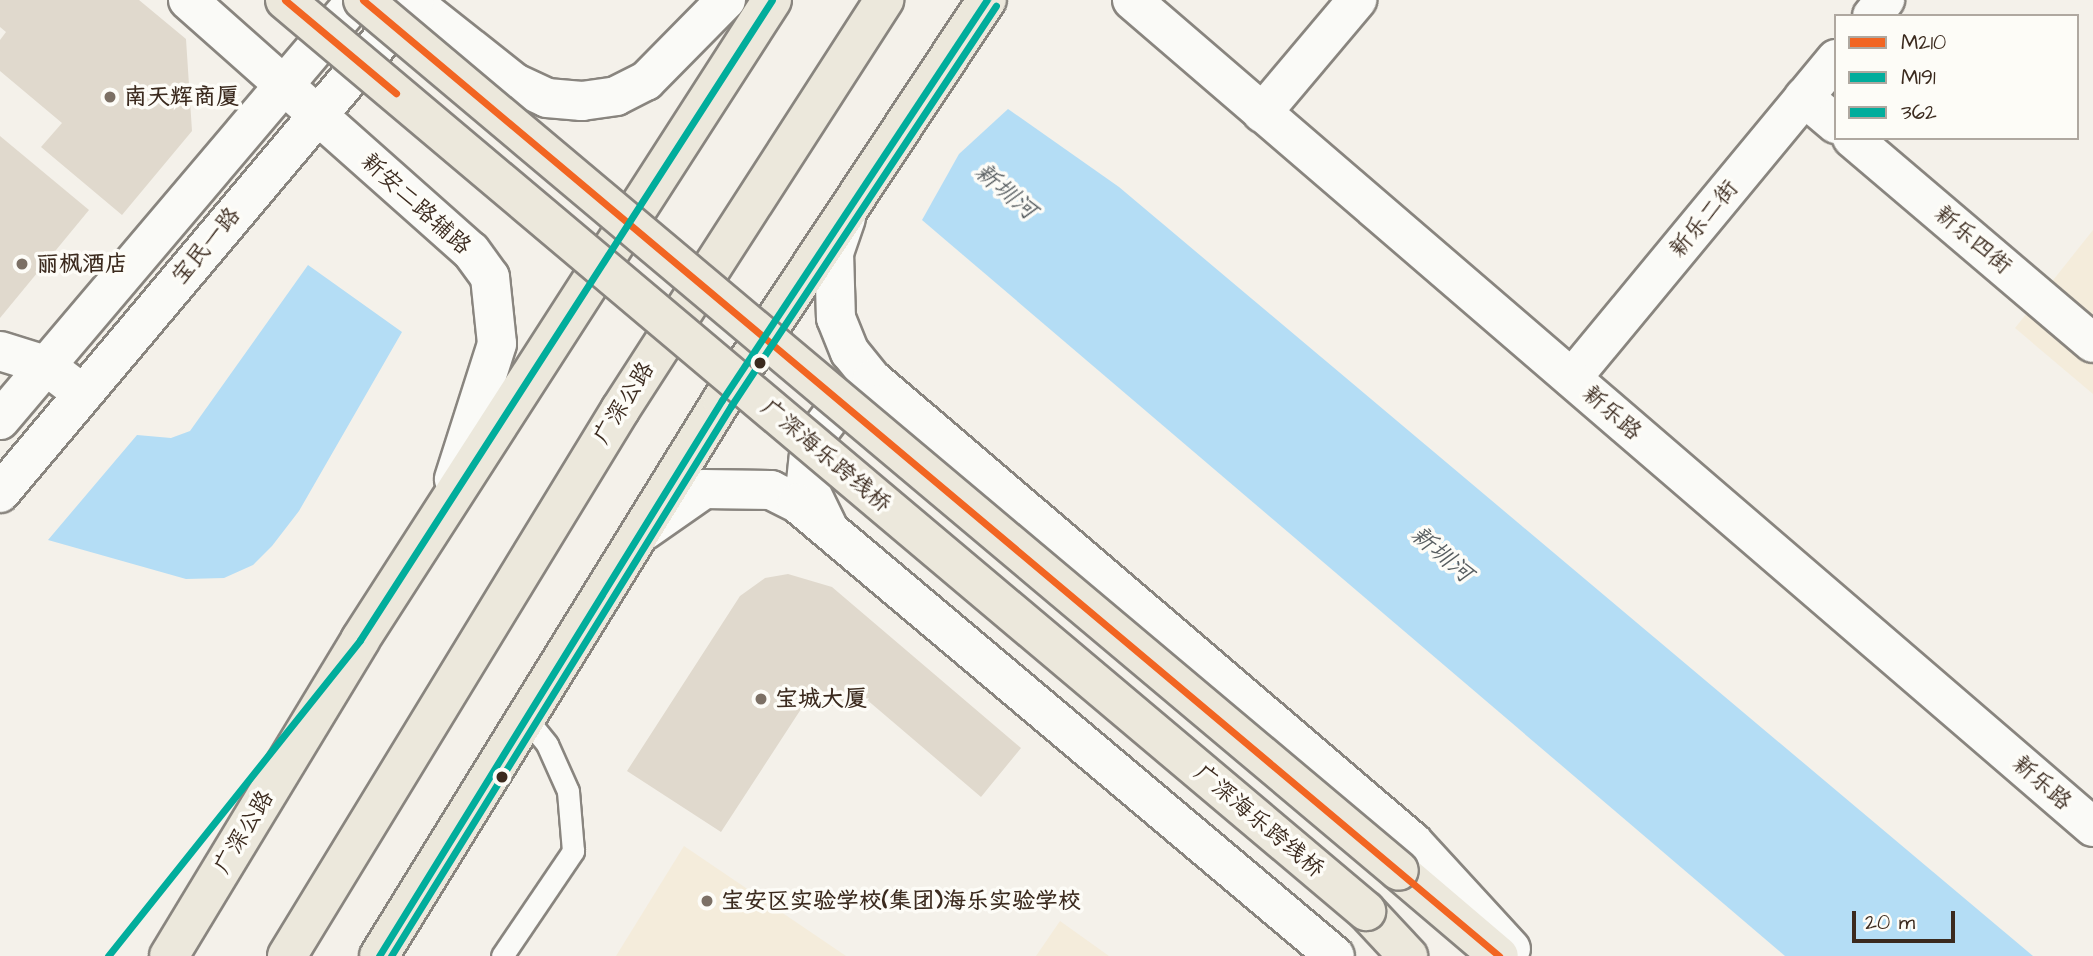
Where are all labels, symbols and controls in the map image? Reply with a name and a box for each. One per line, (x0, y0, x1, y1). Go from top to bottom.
legend (1834, 14, 2079, 140)
text: M210 (1901, 28, 1946, 57)
text: M191 (1901, 63, 1936, 92)
place label: 南天辉商厦 (124, 83, 239, 111)
marker: 南天辉商厦 (102, 89, 118, 105)
text: 362 (1901, 98, 1937, 127)
street label: 新安二路辅路 (355, 148, 477, 260)
water label: 新圳河 (968, 158, 1042, 226)
street label: 新乐二街 (1664, 175, 1744, 263)
street label: 新乐四街 (1929, 200, 2017, 280)
street label: 宝民一路 (166, 202, 246, 290)
place label: 丽枫酒店 (36, 250, 128, 278)
marker: 丽枫酒店 (14, 256, 30, 272)
unlabelled marker (753, 356, 767, 370)
street label: 广深公路 (588, 357, 660, 449)
street label: 新乐路 (1577, 380, 1647, 446)
street label: 广深海乐跨线桥 (755, 394, 897, 518)
water label: 新圳河 (1404, 521, 1478, 589)
place label: 宝城大厦 (775, 685, 867, 713)
marker: 宝城大厦 (753, 691, 769, 707)
street label: 新乐路 (2007, 750, 2077, 816)
street label: 广深海乐跨线桥 (1188, 759, 1330, 883)
unlabelled marker (495, 770, 509, 784)
street label: 广深公路 (208, 785, 280, 879)
place label: 宝安区实验学校(集团)海乐实验学校 (721, 887, 1081, 915)
marker: 宝安区实验学校(集团)海乐实验学校 (699, 893, 715, 909)
scale bar (1855, 897, 1958, 941)
text: 20 m (1865, 908, 1915, 937)

